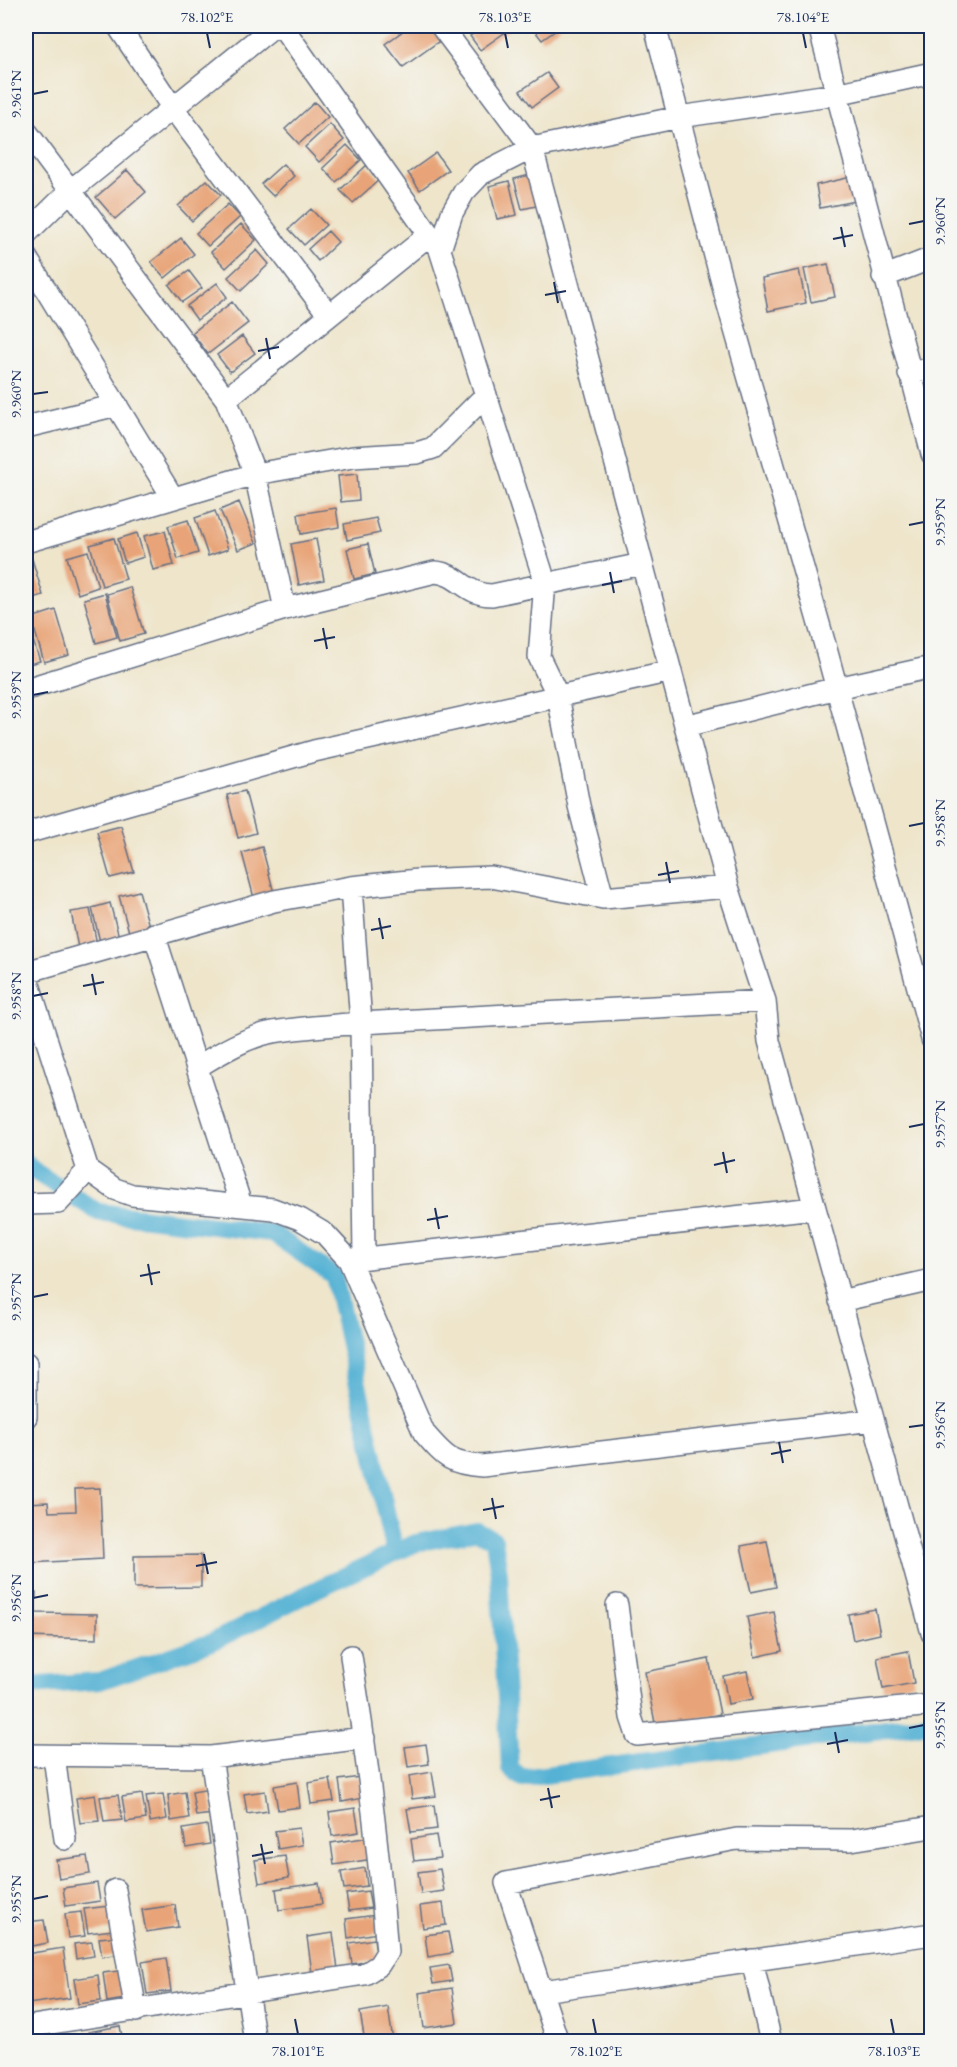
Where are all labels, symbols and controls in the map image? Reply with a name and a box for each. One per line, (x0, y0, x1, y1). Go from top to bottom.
text: 78.102°E (181, 7, 234, 26)
text: 78.103°E (479, 7, 532, 26)
text: 78.104°E (777, 7, 830, 26)
text: 9.961°N (6, 70, 25, 118)
text: 9.960°N (930, 197, 949, 245)
text: 9.960°N (6, 370, 25, 418)
text: 9.959°N (930, 498, 949, 546)
text: 9.959°N (6, 671, 25, 719)
text: 9.958°N (930, 799, 949, 847)
text: 9.958°N (6, 972, 25, 1020)
text: 9.957°N (930, 1100, 949, 1148)
text: 9.957°N (6, 1273, 25, 1321)
text: 9.956°N (930, 1401, 949, 1449)
text: 9.956°N (6, 1574, 25, 1622)
text: 9.955°N (930, 1701, 949, 1749)
text: 9.955°N (6, 1875, 25, 1923)
text: 78.101°E (272, 2041, 325, 2060)
text: 78.102°E (570, 2041, 623, 2060)
text: 78.103°E (868, 2041, 921, 2060)

